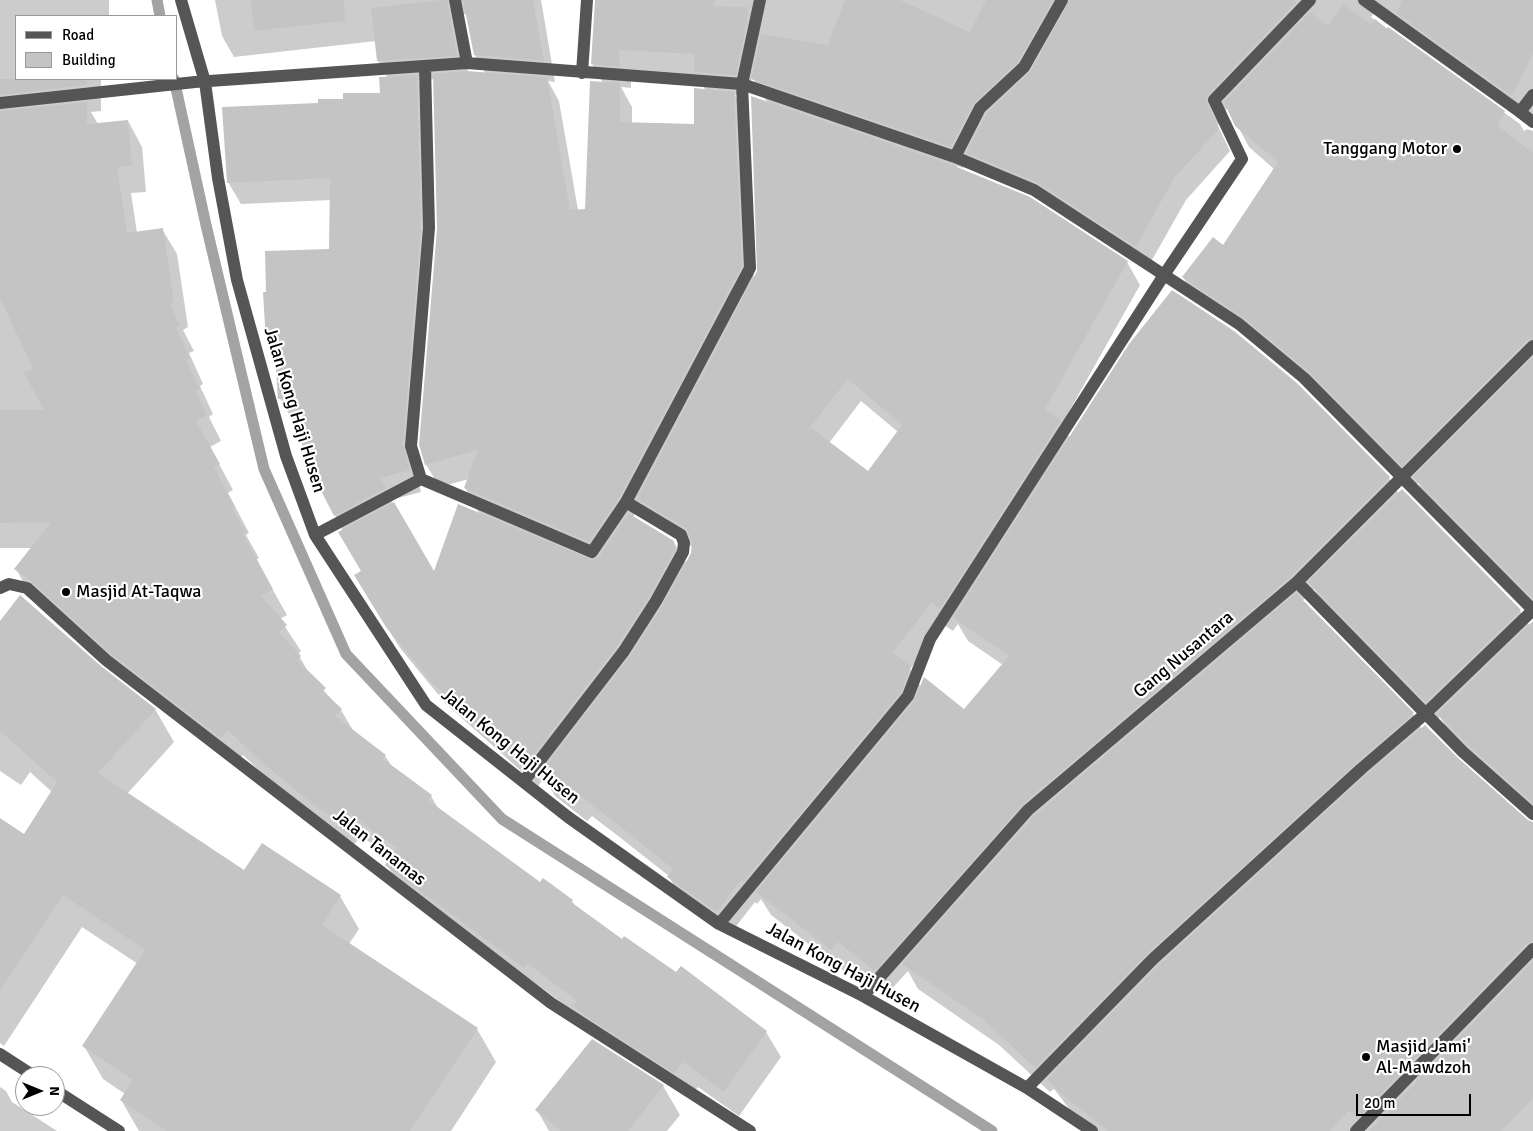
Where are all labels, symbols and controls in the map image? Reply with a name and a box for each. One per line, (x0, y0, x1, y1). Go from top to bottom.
legend (15, 15, 178, 80)
text: Road (62, 26, 94, 44)
text: Building (62, 51, 116, 69)
place label: Tanggang Motor (1323, 138, 1447, 160)
marker: Tanggang Motor (1451, 143, 1463, 155)
street label: Jalan Kong Haji Husen (259, 325, 329, 495)
place label: Masjid At-Taqwa (76, 581, 201, 603)
marker: Masjid At-Taqwa (60, 586, 72, 598)
street label: Gang Nusantara (1130, 607, 1238, 703)
street label: Jalan Kong Haji Husen (436, 685, 584, 809)
street label: Jalan Tanamas (328, 805, 430, 891)
street label: Jalan Kong Haji Husen (762, 918, 924, 1018)
place label: Masjid Jami' Al-Mawdzoh (1376, 1036, 1471, 1078)
marker: Masjid Jami' Al-Mawdzoh (1360, 1051, 1372, 1063)
north arrow (15, 1066, 65, 1116)
scale bar (1358, 1084, 1473, 1116)
text: N (46, 1086, 63, 1096)
text: 20 m (1364, 1094, 1395, 1112)

